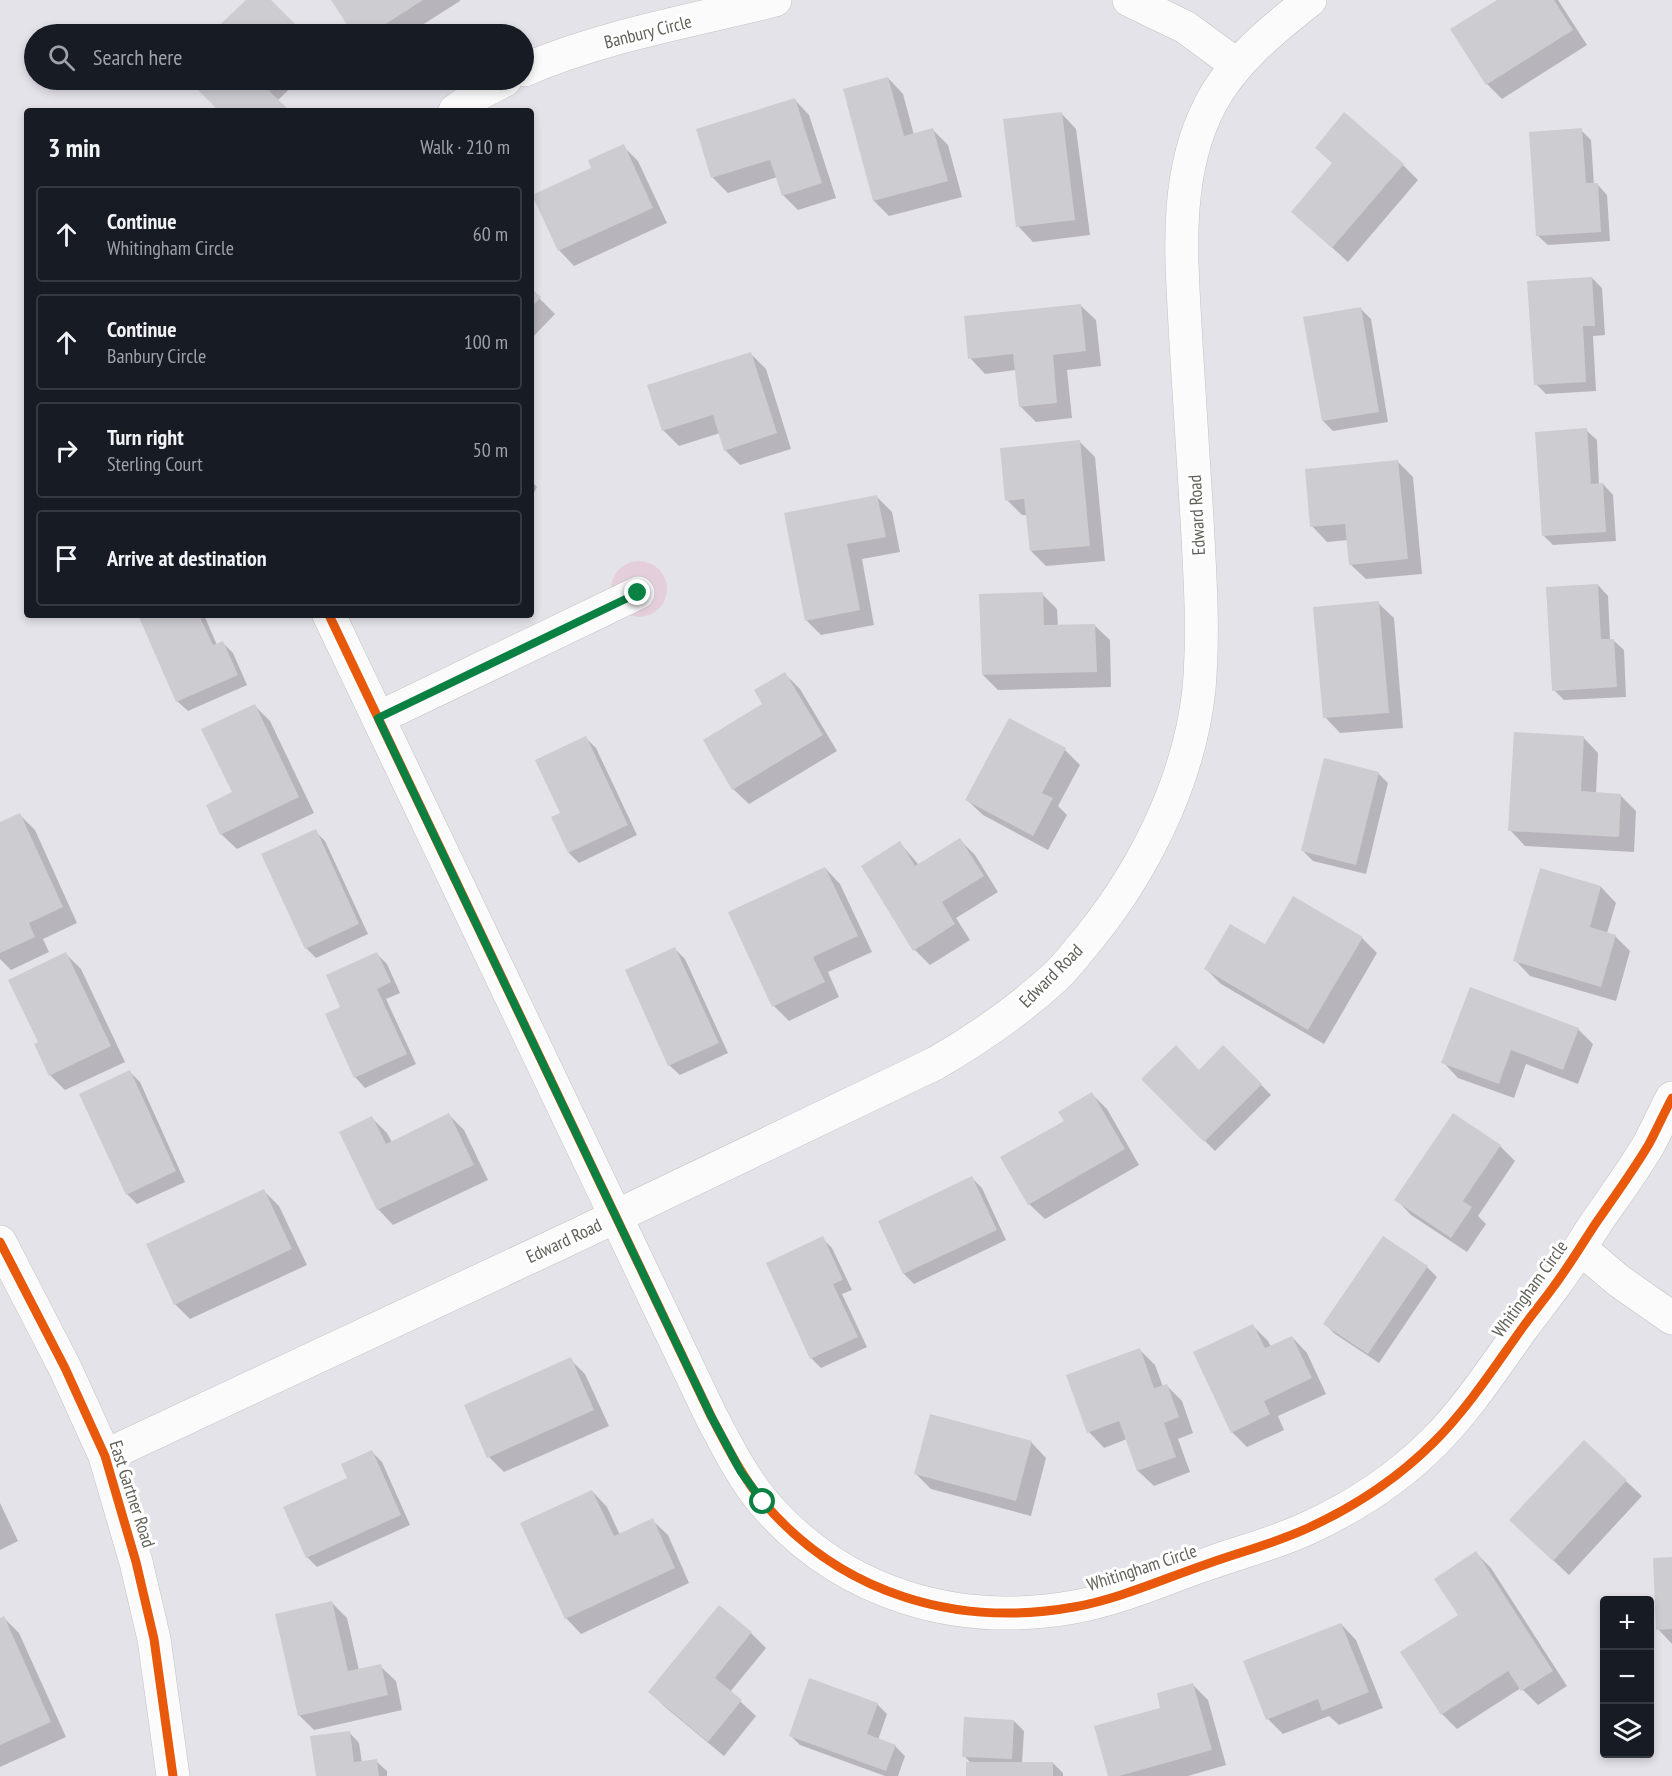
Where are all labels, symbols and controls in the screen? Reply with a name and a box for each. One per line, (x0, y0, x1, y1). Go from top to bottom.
street label: Banbury Circle (602, 10, 694, 53)
search box (24, 24, 534, 90)
icon: search (45, 41, 78, 74)
text: Search here (93, 43, 182, 71)
text: 3 min (48, 131, 101, 164)
text: Walk · 210 m (420, 134, 510, 160)
text: Continue (107, 207, 177, 235)
icon: ahead (50, 218, 83, 251)
text: 60 m (473, 221, 508, 247)
text: Whitingham Circle (107, 235, 234, 261)
text: Continue (107, 315, 177, 343)
icon: ahead (50, 326, 83, 359)
text: 100 m (464, 329, 508, 355)
text: Banbury Circle (107, 343, 206, 369)
text: Turn right (107, 423, 184, 451)
icon: right (50, 434, 83, 467)
text: 50 m (473, 437, 508, 463)
text: Sterling Court (107, 451, 203, 477)
street label: Edward Road (1183, 474, 1210, 556)
icon: arrive (50, 542, 83, 575)
text: Arrive at destination (107, 544, 267, 572)
route end (624, 579, 650, 605)
street label: Edward Road (1014, 939, 1087, 1012)
street label: Edward Road (522, 1213, 605, 1268)
street label: Whitingham Circle (1487, 1236, 1572, 1342)
street label: East Gartner Road (104, 1438, 161, 1550)
route start (749, 1488, 775, 1514)
street label: Whitingham Circle (1084, 1539, 1200, 1596)
map controls (1600, 1596, 1654, 1758)
button: + (1600, 1596, 1654, 1650)
button: − (1600, 1650, 1654, 1704)
button: layers (1600, 1704, 1654, 1758)

